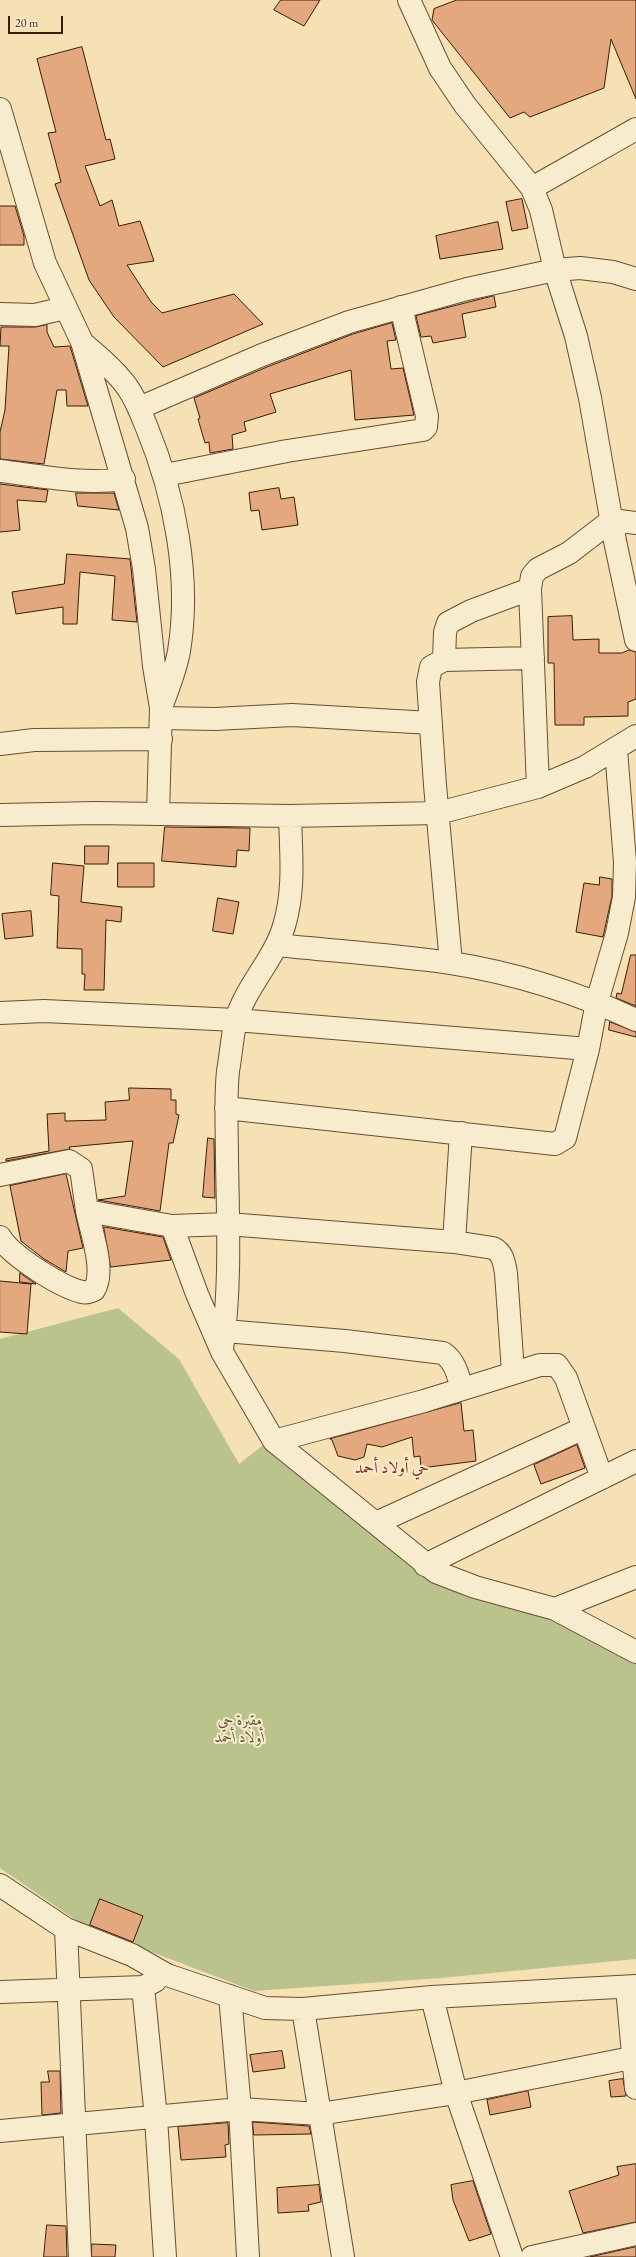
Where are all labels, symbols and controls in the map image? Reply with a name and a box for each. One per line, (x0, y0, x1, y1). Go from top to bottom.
scale bar (10, 8, 65, 34)
text: 20 m (15, 15, 38, 31)
district label: حي أولاد أحمد (355, 1459, 429, 1479)
park label: مقبرة حي أولاد أحمد (215, 1712, 265, 1747)

